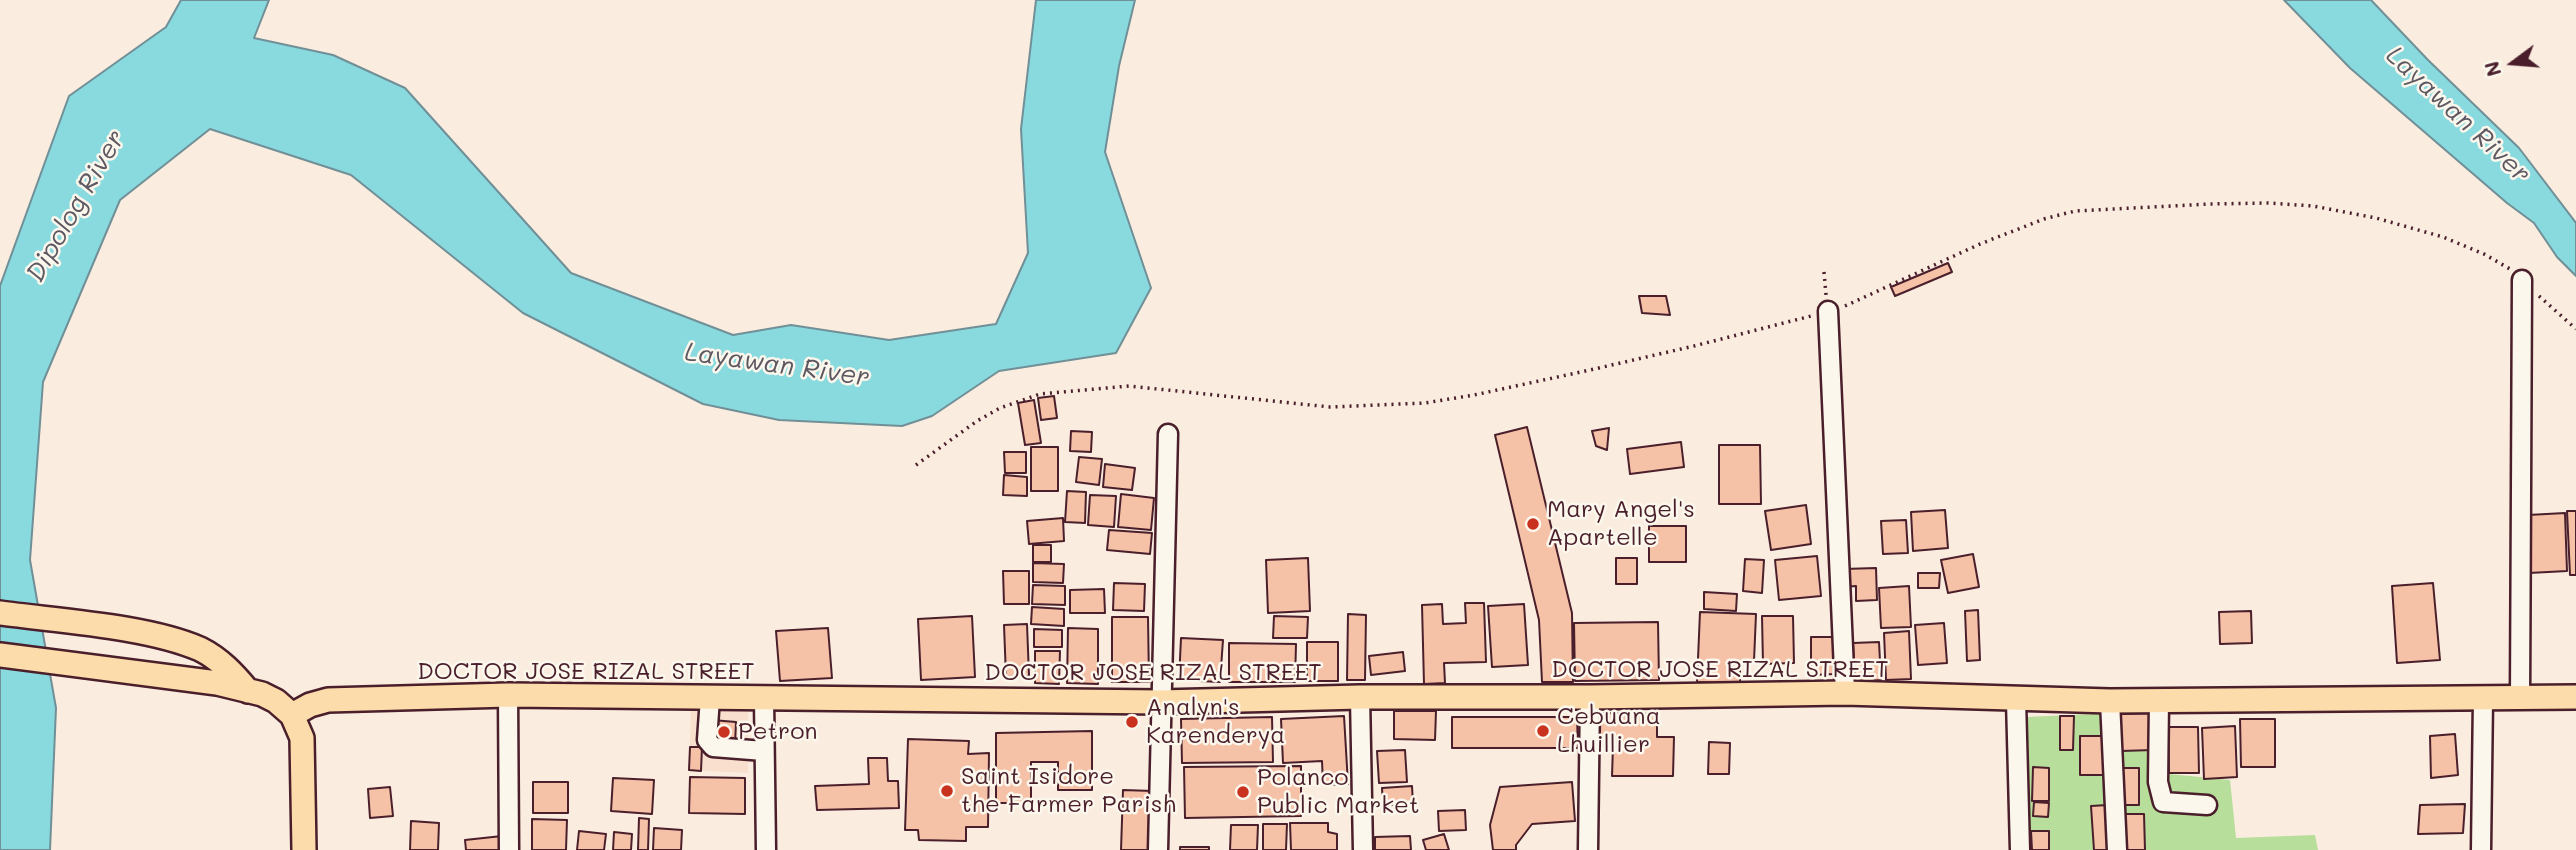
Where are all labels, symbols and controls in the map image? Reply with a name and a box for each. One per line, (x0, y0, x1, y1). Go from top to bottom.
north arrow (2478, 28, 2548, 98)
water label: Layawan River (2379, 40, 2537, 190)
text: N (2478, 59, 2506, 79)
water label: Dipolog River (20, 125, 132, 287)
water label: Layawan River (683, 337, 871, 393)
place label: Mary Angel's Apartelle (1547, 496, 1695, 552)
marker: Mary Angel's Apartelle (1525, 516, 1541, 532)
street label: DOCTOR JOSE RIZAL STREET (1551, 656, 1889, 684)
street label: DOCTOR JOSE RIZAL STREET (417, 658, 755, 686)
street label: DOCTOR JOSE RIZAL STREET (984, 659, 1322, 687)
place label: Analyn's Karenderya (1146, 694, 1285, 750)
place label: Cebuana Lhuillier (1557, 703, 1661, 759)
marker: Analyn's Karenderya (1124, 714, 1140, 730)
place label: Petron (738, 718, 818, 746)
marker: Cebuana Lhuillier (1535, 723, 1551, 739)
marker: Petron (716, 724, 732, 740)
place label: Saint Isidore the Farmer Parish (961, 763, 1176, 819)
place label: Polanco Public Market (1257, 764, 1420, 820)
marker: Saint Isidore the Farmer Parish (939, 783, 955, 799)
marker: Polanco Public Market (1235, 784, 1251, 800)

